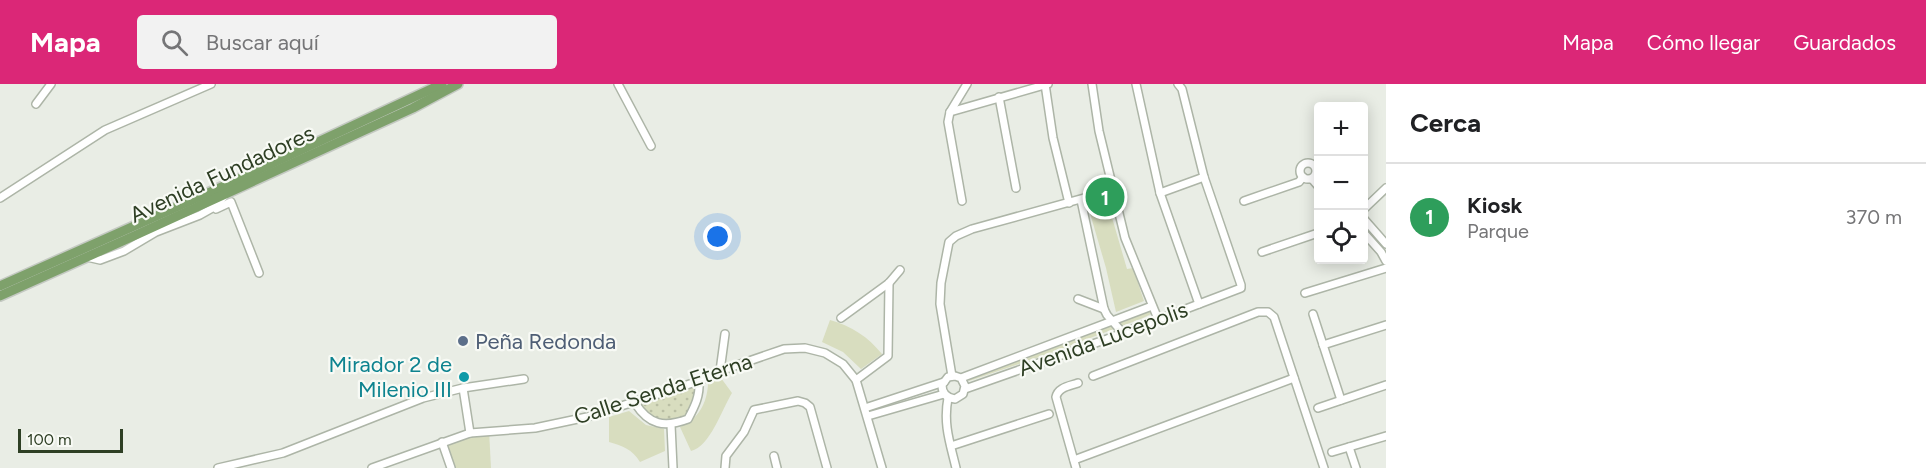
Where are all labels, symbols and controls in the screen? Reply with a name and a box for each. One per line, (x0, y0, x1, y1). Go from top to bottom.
search box (137, 15, 557, 69)
text: Mapa (30, 25, 101, 59)
icon: search (158, 26, 191, 59)
text: Buscar aquí (206, 29, 319, 56)
text: Mapa (1562, 30, 1614, 55)
text: Cómo llegar (1647, 30, 1760, 55)
text: Guardados (1793, 30, 1896, 55)
map controls (1314, 102, 1368, 264)
button: + (1314, 102, 1368, 156)
text: Cerca (1410, 107, 1481, 139)
street label: Avenida Fundadores (125, 119, 319, 229)
button: − (1314, 156, 1368, 210)
pin: 1 (1086, 174, 1124, 220)
text: Kiosk (1467, 192, 1522, 219)
text: 1 (1425, 205, 1434, 229)
text: 370 m (1846, 205, 1902, 229)
button: locate (1314, 210, 1368, 264)
text: Parque (1467, 219, 1529, 243)
your location (703, 222, 732, 251)
street label: Avenida Lucepolis (1015, 296, 1191, 382)
place label: Peña Redonda (475, 328, 616, 355)
marker: Peña Redonda (456, 334, 470, 348)
street label: Calle Senda Eterna (570, 347, 756, 431)
place label: Mirador 2 de Milenio III (328, 351, 452, 403)
marker: Mirador 2 de Milenio III (457, 370, 471, 384)
scale bar (18, 426, 123, 454)
text: 100 m (27, 430, 72, 449)

